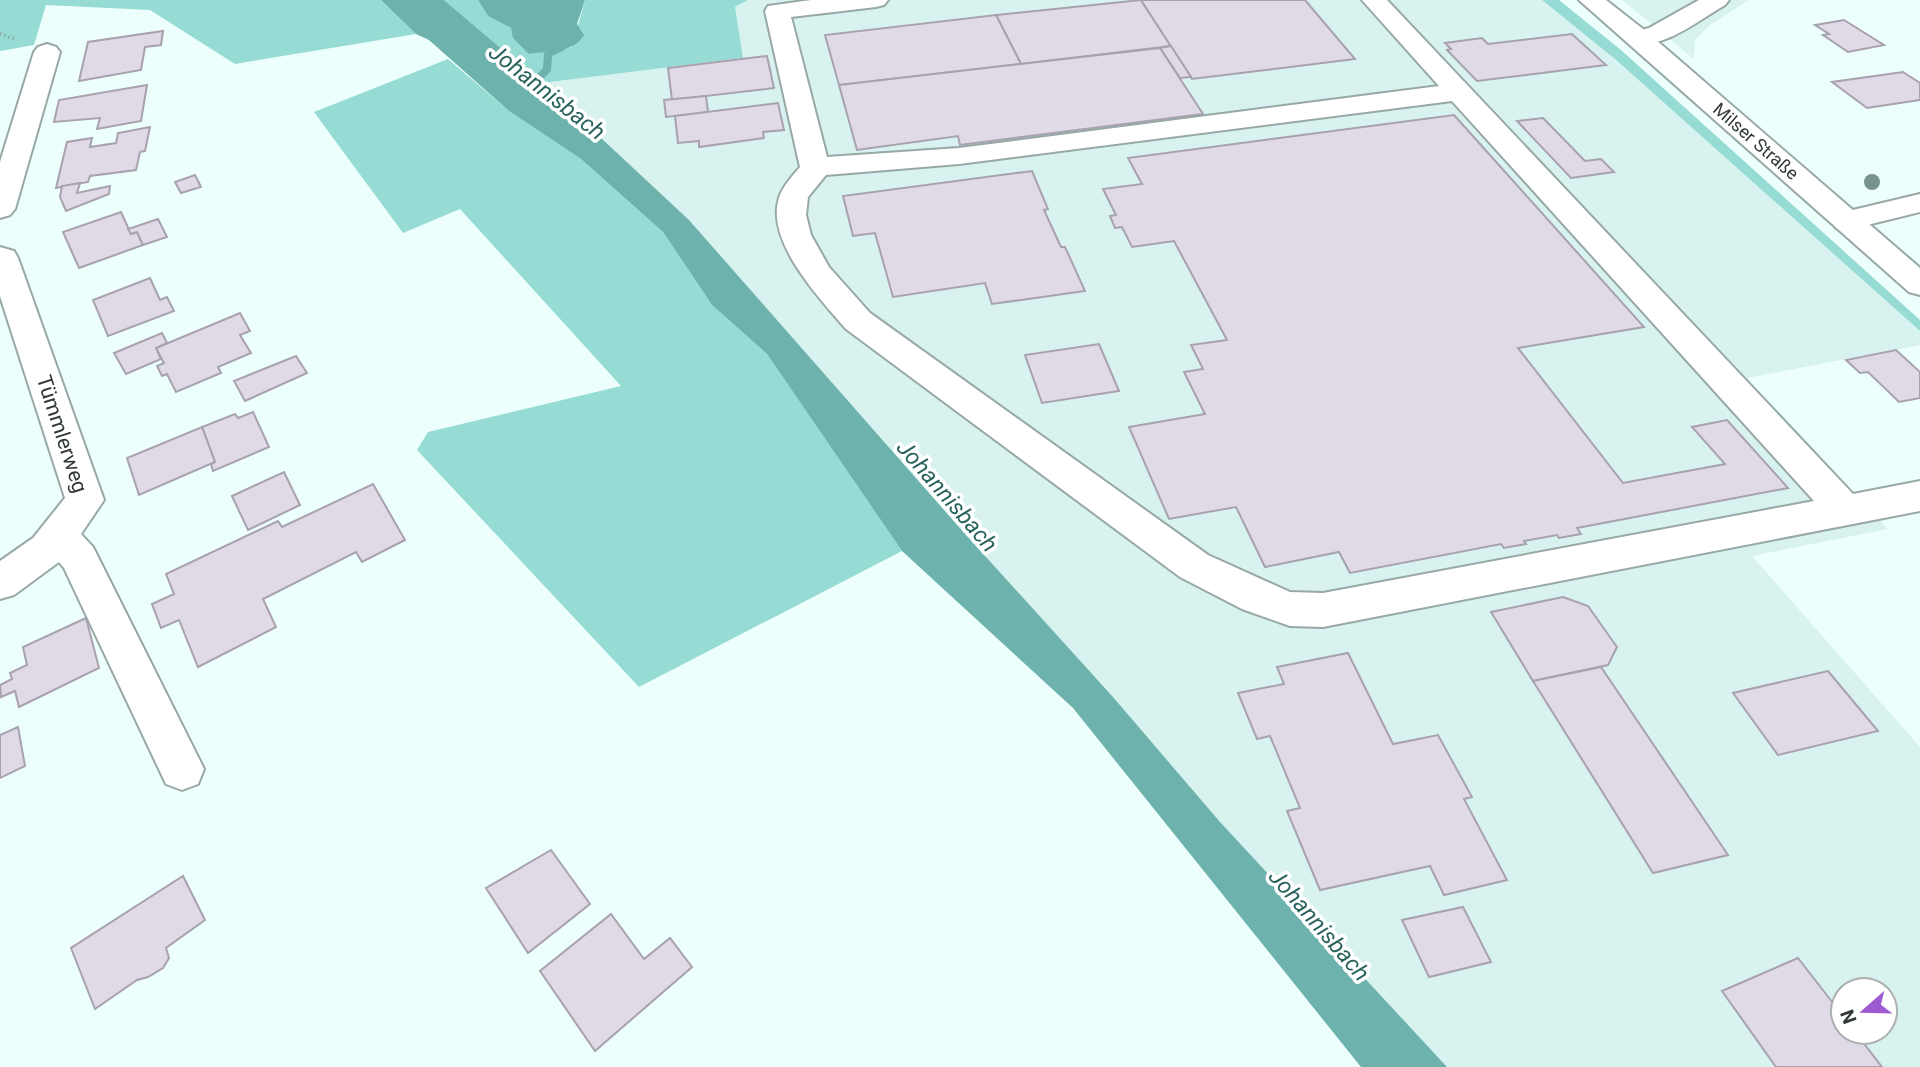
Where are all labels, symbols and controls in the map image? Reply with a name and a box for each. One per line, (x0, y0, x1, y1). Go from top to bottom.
water label: Johannisbach (484, 38, 610, 146)
street label: Milser Straße (1709, 98, 1803, 184)
street label: Tümmlerweg (32, 372, 92, 496)
water label: Johannisbach (891, 434, 1003, 558)
water label: Johannisbach (1263, 863, 1375, 987)
north arrow (1829, 976, 1899, 1046)
text: N (1835, 1006, 1862, 1027)

